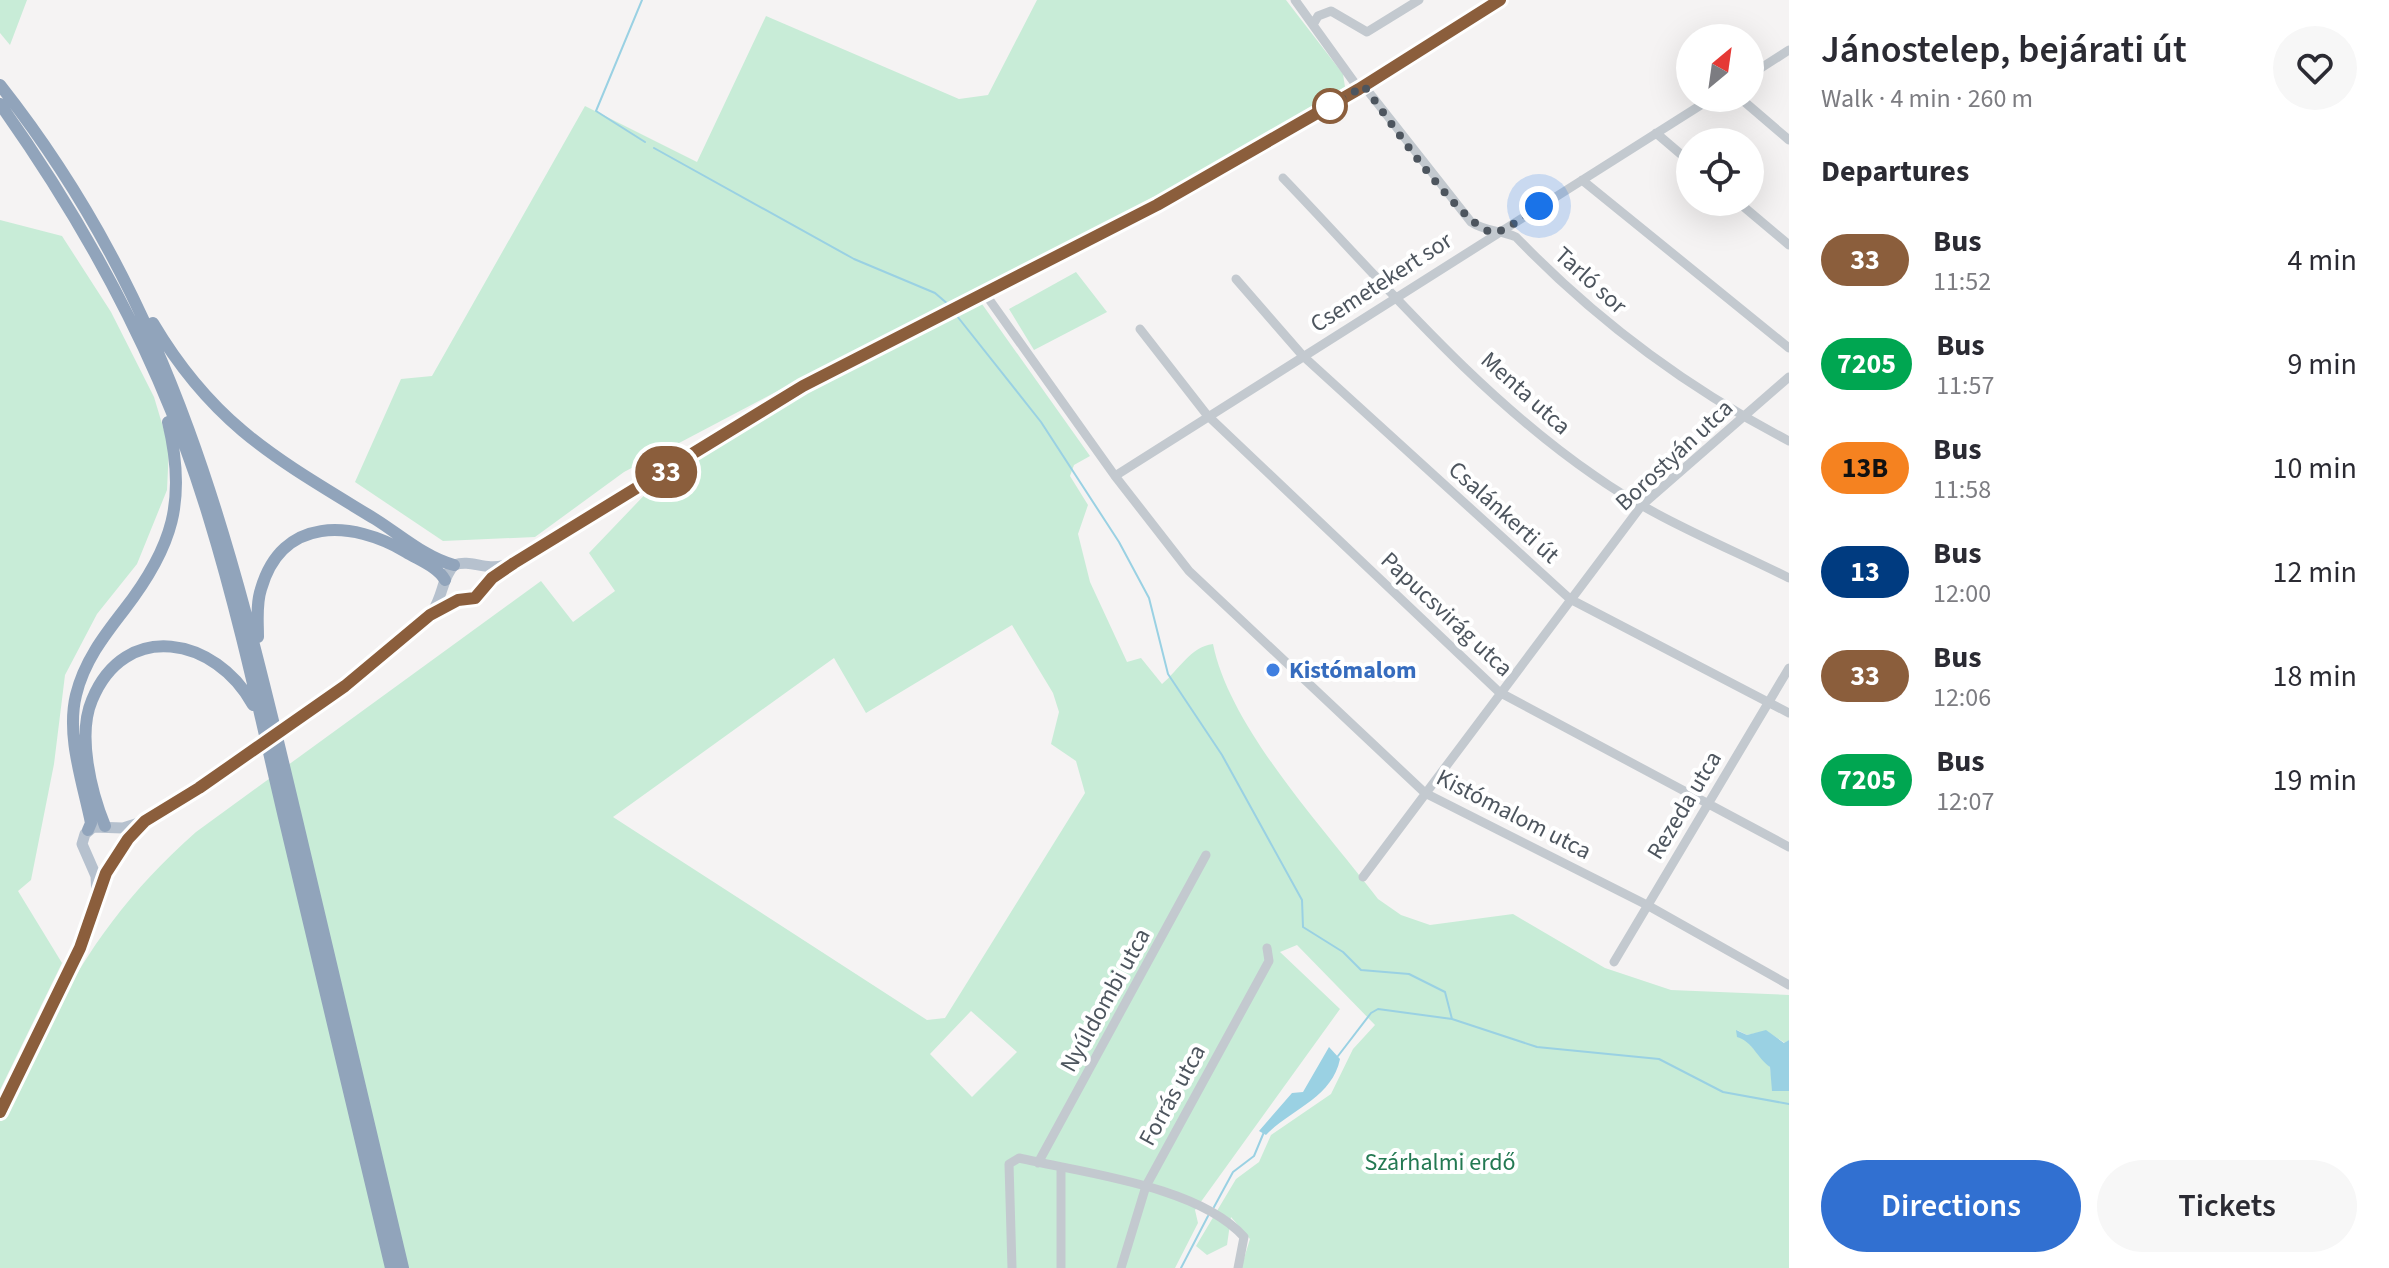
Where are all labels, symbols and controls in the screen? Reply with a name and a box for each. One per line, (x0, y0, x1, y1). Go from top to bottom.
text: Jánostelep, bejárati út (1821, 23, 2187, 77)
north arrow (1676, 24, 1764, 112)
map controls (1676, 24, 1764, 216)
button: heart (2273, 26, 2357, 110)
text: Walk · 4 min · 260 m (1821, 80, 2033, 117)
unlabelled marker (1313, 89, 1347, 123)
button: locate (1676, 128, 1764, 216)
text: Departures (1821, 150, 1969, 193)
your location (1519, 186, 1559, 226)
text: Bus (1933, 220, 1981, 263)
street label: Csemetekert sor (1303, 223, 1460, 341)
street label: Tarló sor (1547, 238, 1635, 323)
text: 4 min (2287, 239, 2357, 282)
text: 33 (1850, 240, 1880, 280)
text: 11:52 (1933, 263, 1991, 300)
text: Bus (1936, 324, 1985, 367)
street label: Menta utca (1473, 343, 1578, 443)
text: 9 min (2287, 343, 2357, 386)
text: 7205 (1837, 344, 1896, 384)
text: 11:57 (1936, 367, 1994, 404)
street label: Borostyán utca (1607, 391, 1741, 519)
text: Bus (1933, 428, 1981, 471)
line badge: 33 (630, 446, 702, 498)
text: 10 min (2273, 447, 2357, 490)
text: 13B (1842, 448, 1888, 488)
text: 33 (651, 452, 681, 492)
street label: Csalánkerti út (1440, 453, 1567, 572)
text: 11:58 (1933, 471, 1991, 508)
text: Bus (1933, 532, 1981, 575)
street label: Papucsvirág utca (1373, 544, 1521, 685)
text: 12 min (2273, 551, 2357, 594)
text: 13 (1850, 552, 1880, 592)
text: 12:00 (1933, 575, 1991, 612)
text: Bus (1933, 636, 1981, 679)
place label: Kistómalom (1289, 653, 1417, 688)
text: 18 min (2273, 655, 2357, 698)
text: 33 (1850, 656, 1880, 696)
marker: Kistómalom (1264, 661, 1282, 679)
text: 12:06 (1933, 679, 1991, 716)
text: Bus (1936, 740, 1985, 783)
street label: Rezeda utca (1638, 744, 1731, 866)
text: 19 min (2273, 759, 2357, 802)
street label: Kistómalom utca (1430, 760, 1597, 869)
text: 7205 (1837, 760, 1896, 800)
text: 12:07 (1936, 783, 1994, 820)
street label: Nyúldombi utca (1051, 922, 1159, 1079)
street label: Forrás utca (1130, 1038, 1215, 1152)
park label: Szárhalmi erdő (1364, 1145, 1516, 1180)
button: Directions (1821, 1160, 2081, 1252)
button: Tickets (2097, 1160, 2357, 1252)

